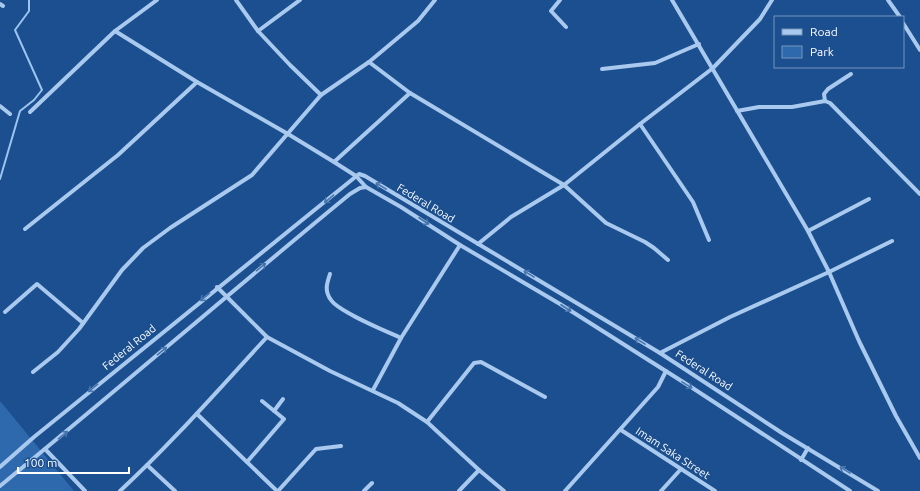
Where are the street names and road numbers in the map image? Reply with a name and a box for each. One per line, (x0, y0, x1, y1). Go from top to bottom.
street label: Federal Road (395, 181, 457, 225)
street label: Federal Road (100, 322, 158, 372)
street label: Federal Road (674, 347, 734, 393)
street label: Imam Saka Street (634, 425, 713, 482)

